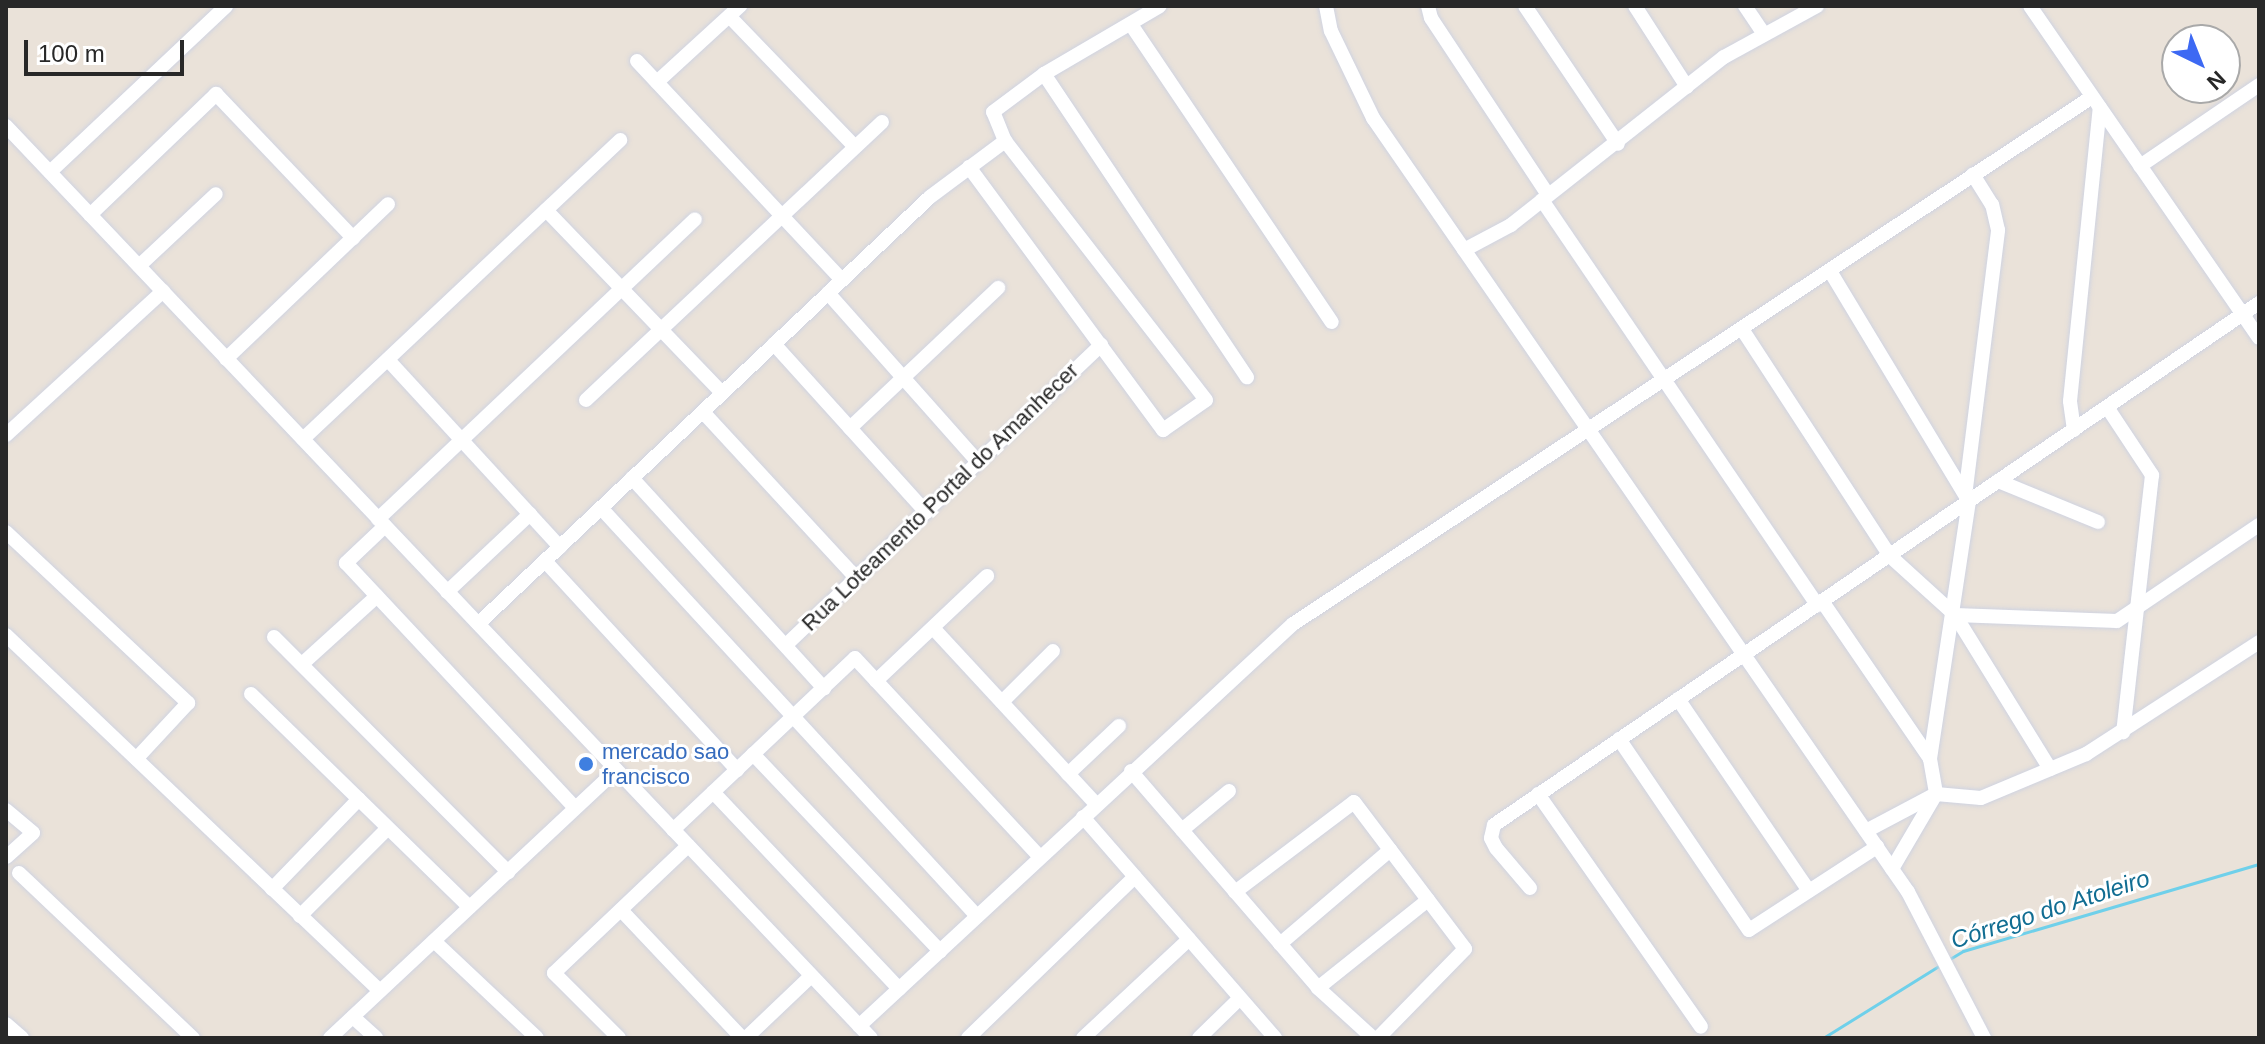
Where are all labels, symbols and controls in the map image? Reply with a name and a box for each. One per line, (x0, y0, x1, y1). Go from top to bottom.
scale bar (28, 24, 188, 74)
north arrow (2161, 24, 2241, 104)
text: 100 m (38, 40, 105, 67)
text: N (2202, 66, 2231, 95)
street label: Rua Loteamento Portal do Amanhecer (796, 357, 1084, 637)
place label: mercado sao francisco (602, 738, 729, 790)
marker: mercado sao francisco (577, 755, 595, 773)
water label: Córrego do Atoleiro (1947, 863, 2153, 955)

